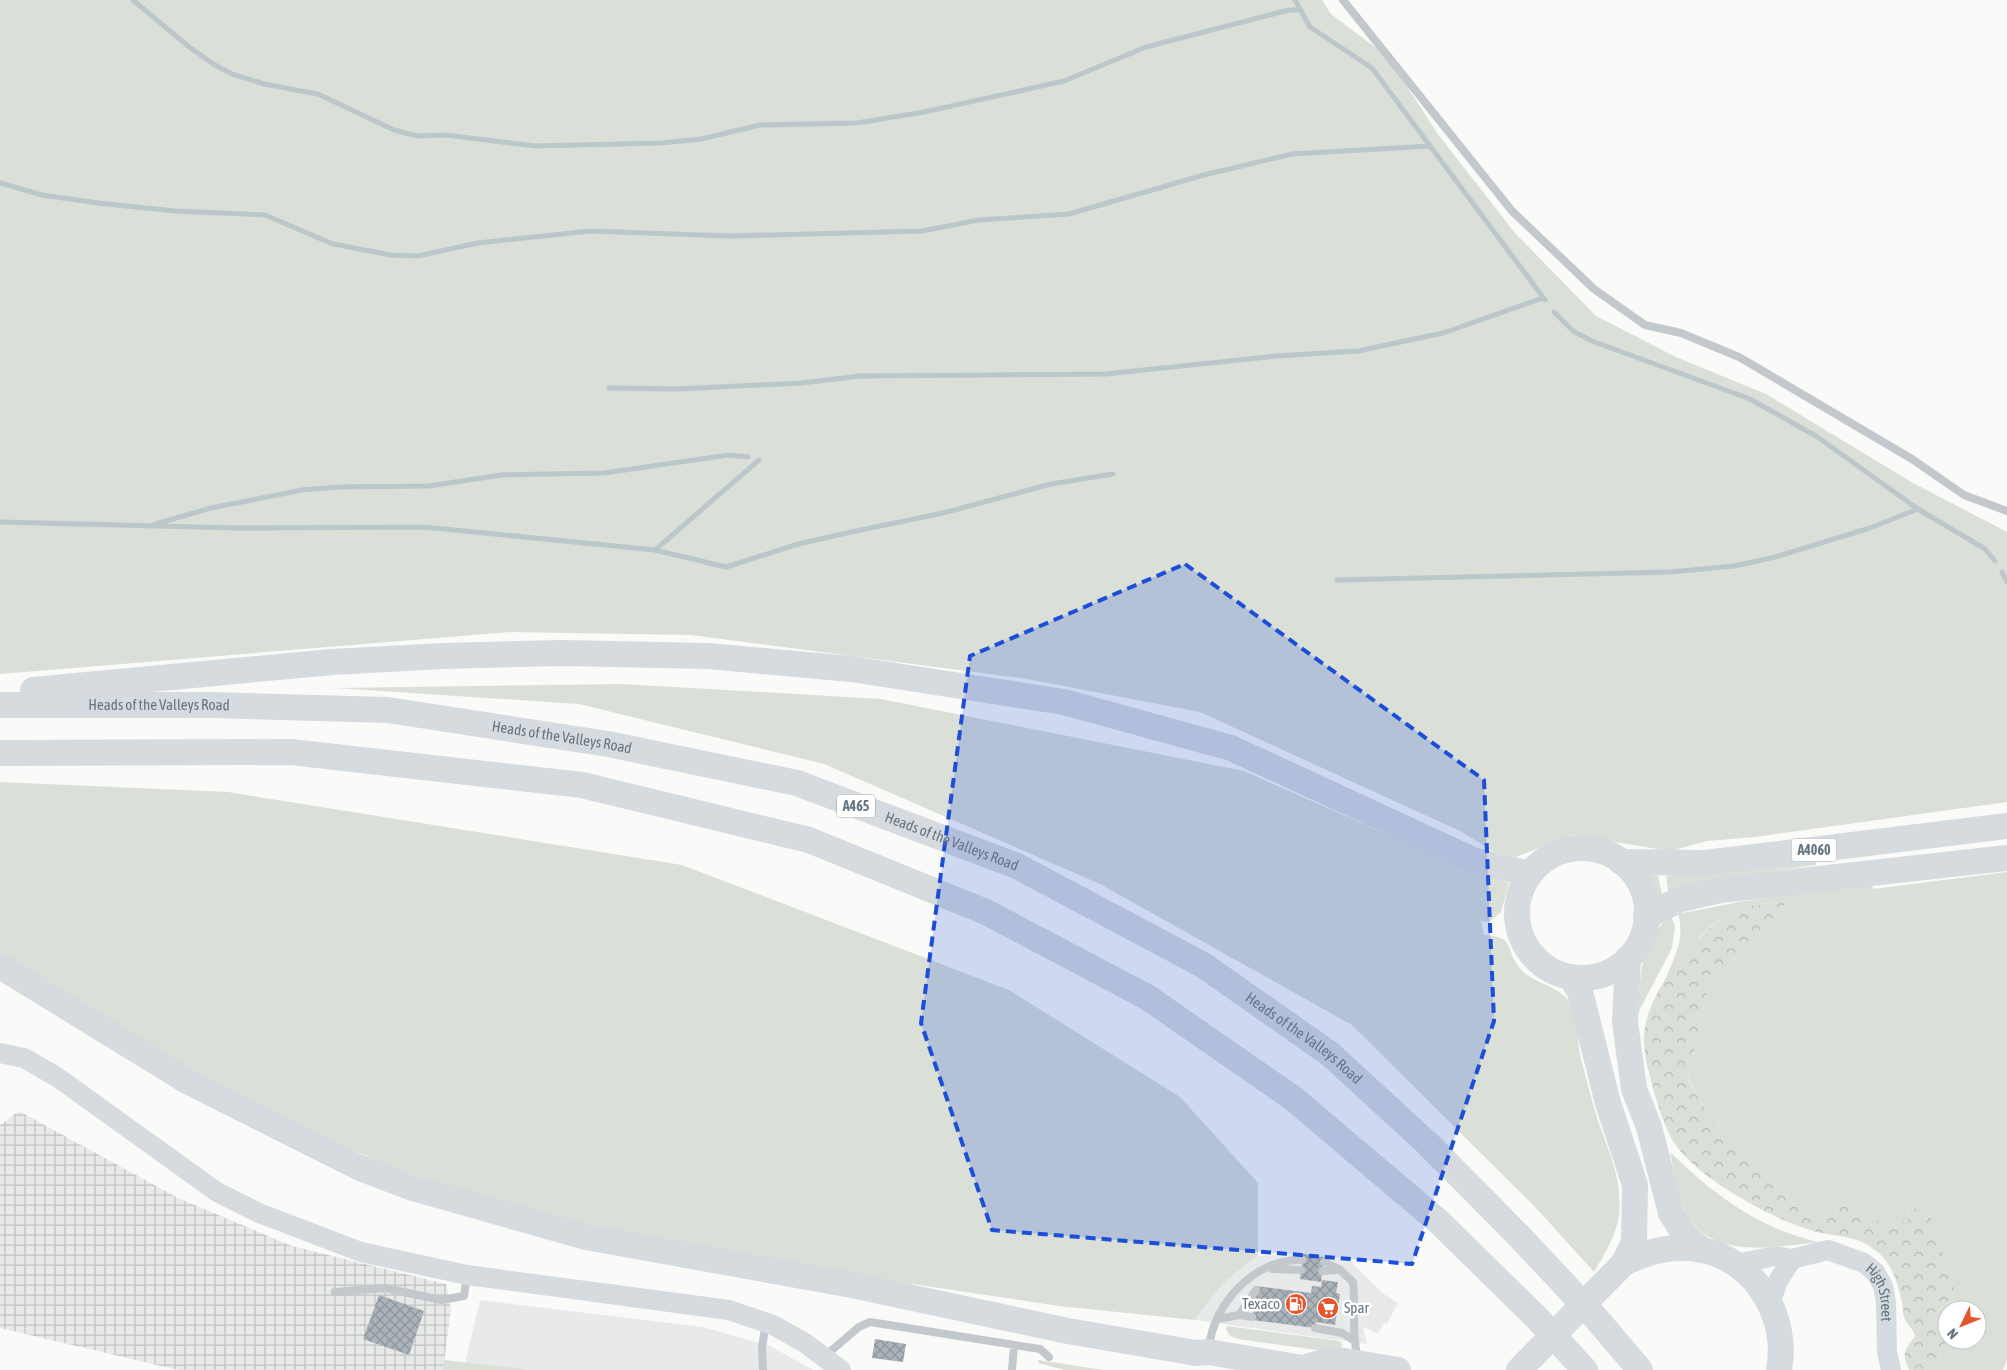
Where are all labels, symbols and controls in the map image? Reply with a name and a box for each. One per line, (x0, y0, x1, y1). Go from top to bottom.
street label: Heads of the Valleys Road (88, 696, 230, 713)
street label: Heads of the Valleys Road (491, 717, 633, 757)
road number: A465 (837, 794, 875, 818)
street label: Heads of the Valleys Road (883, 808, 1021, 874)
road number: A4060 (1792, 838, 1836, 862)
street label: Heads of the Valleys Road (1242, 989, 1366, 1087)
street label: High Street (1863, 1259, 1895, 1322)
fuel station icon: Texaco (1284, 1292, 1308, 1316)
place label: Texaco (1242, 1295, 1280, 1312)
supermarket icon: Spar (1316, 1296, 1340, 1320)
place label: Spar (1344, 1299, 1369, 1316)
north arrow (1937, 1300, 1987, 1350)
text: N (1944, 1325, 1961, 1342)

